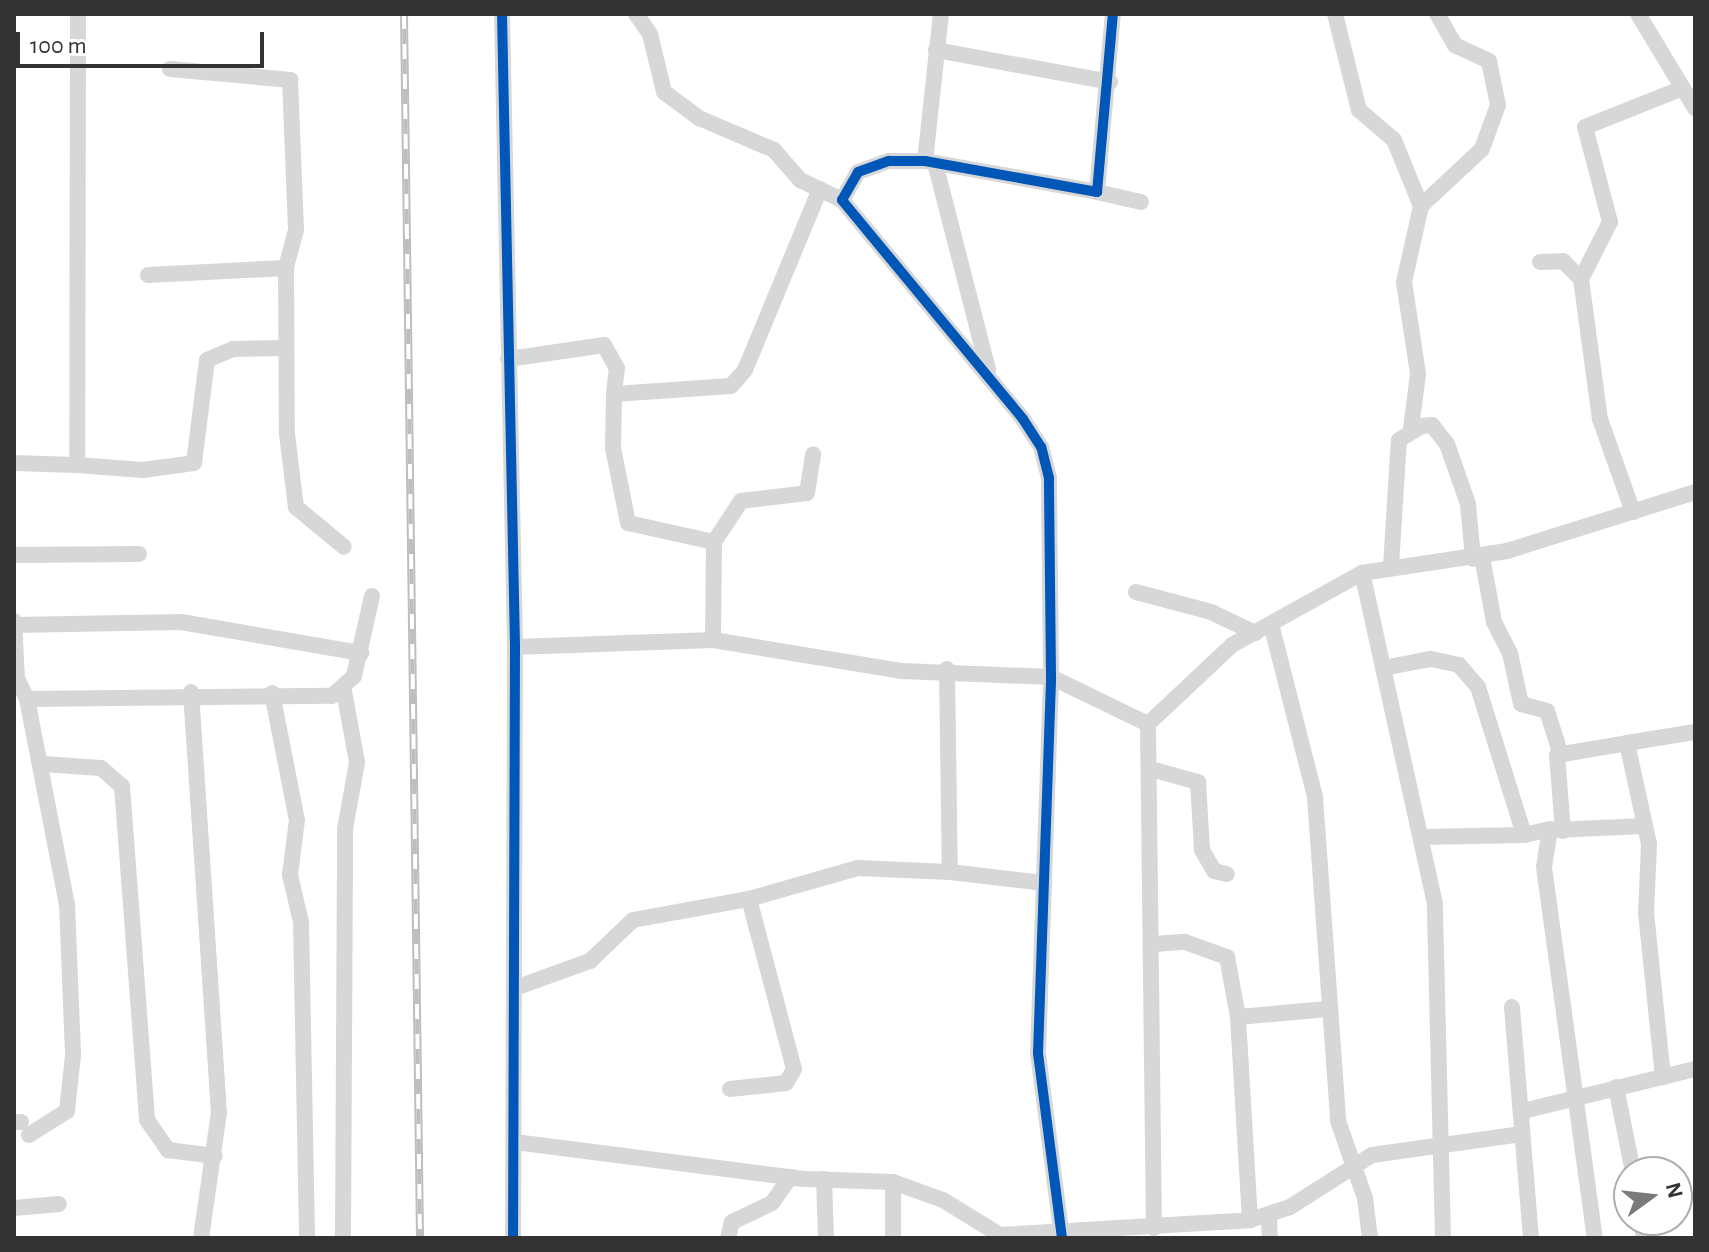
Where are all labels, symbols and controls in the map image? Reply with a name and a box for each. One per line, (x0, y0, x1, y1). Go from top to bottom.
scale bar (20, 16, 268, 66)
text: 100 m (30, 34, 87, 58)
north arrow (1613, 1156, 1693, 1236)
text: N (1662, 1180, 1687, 1201)

